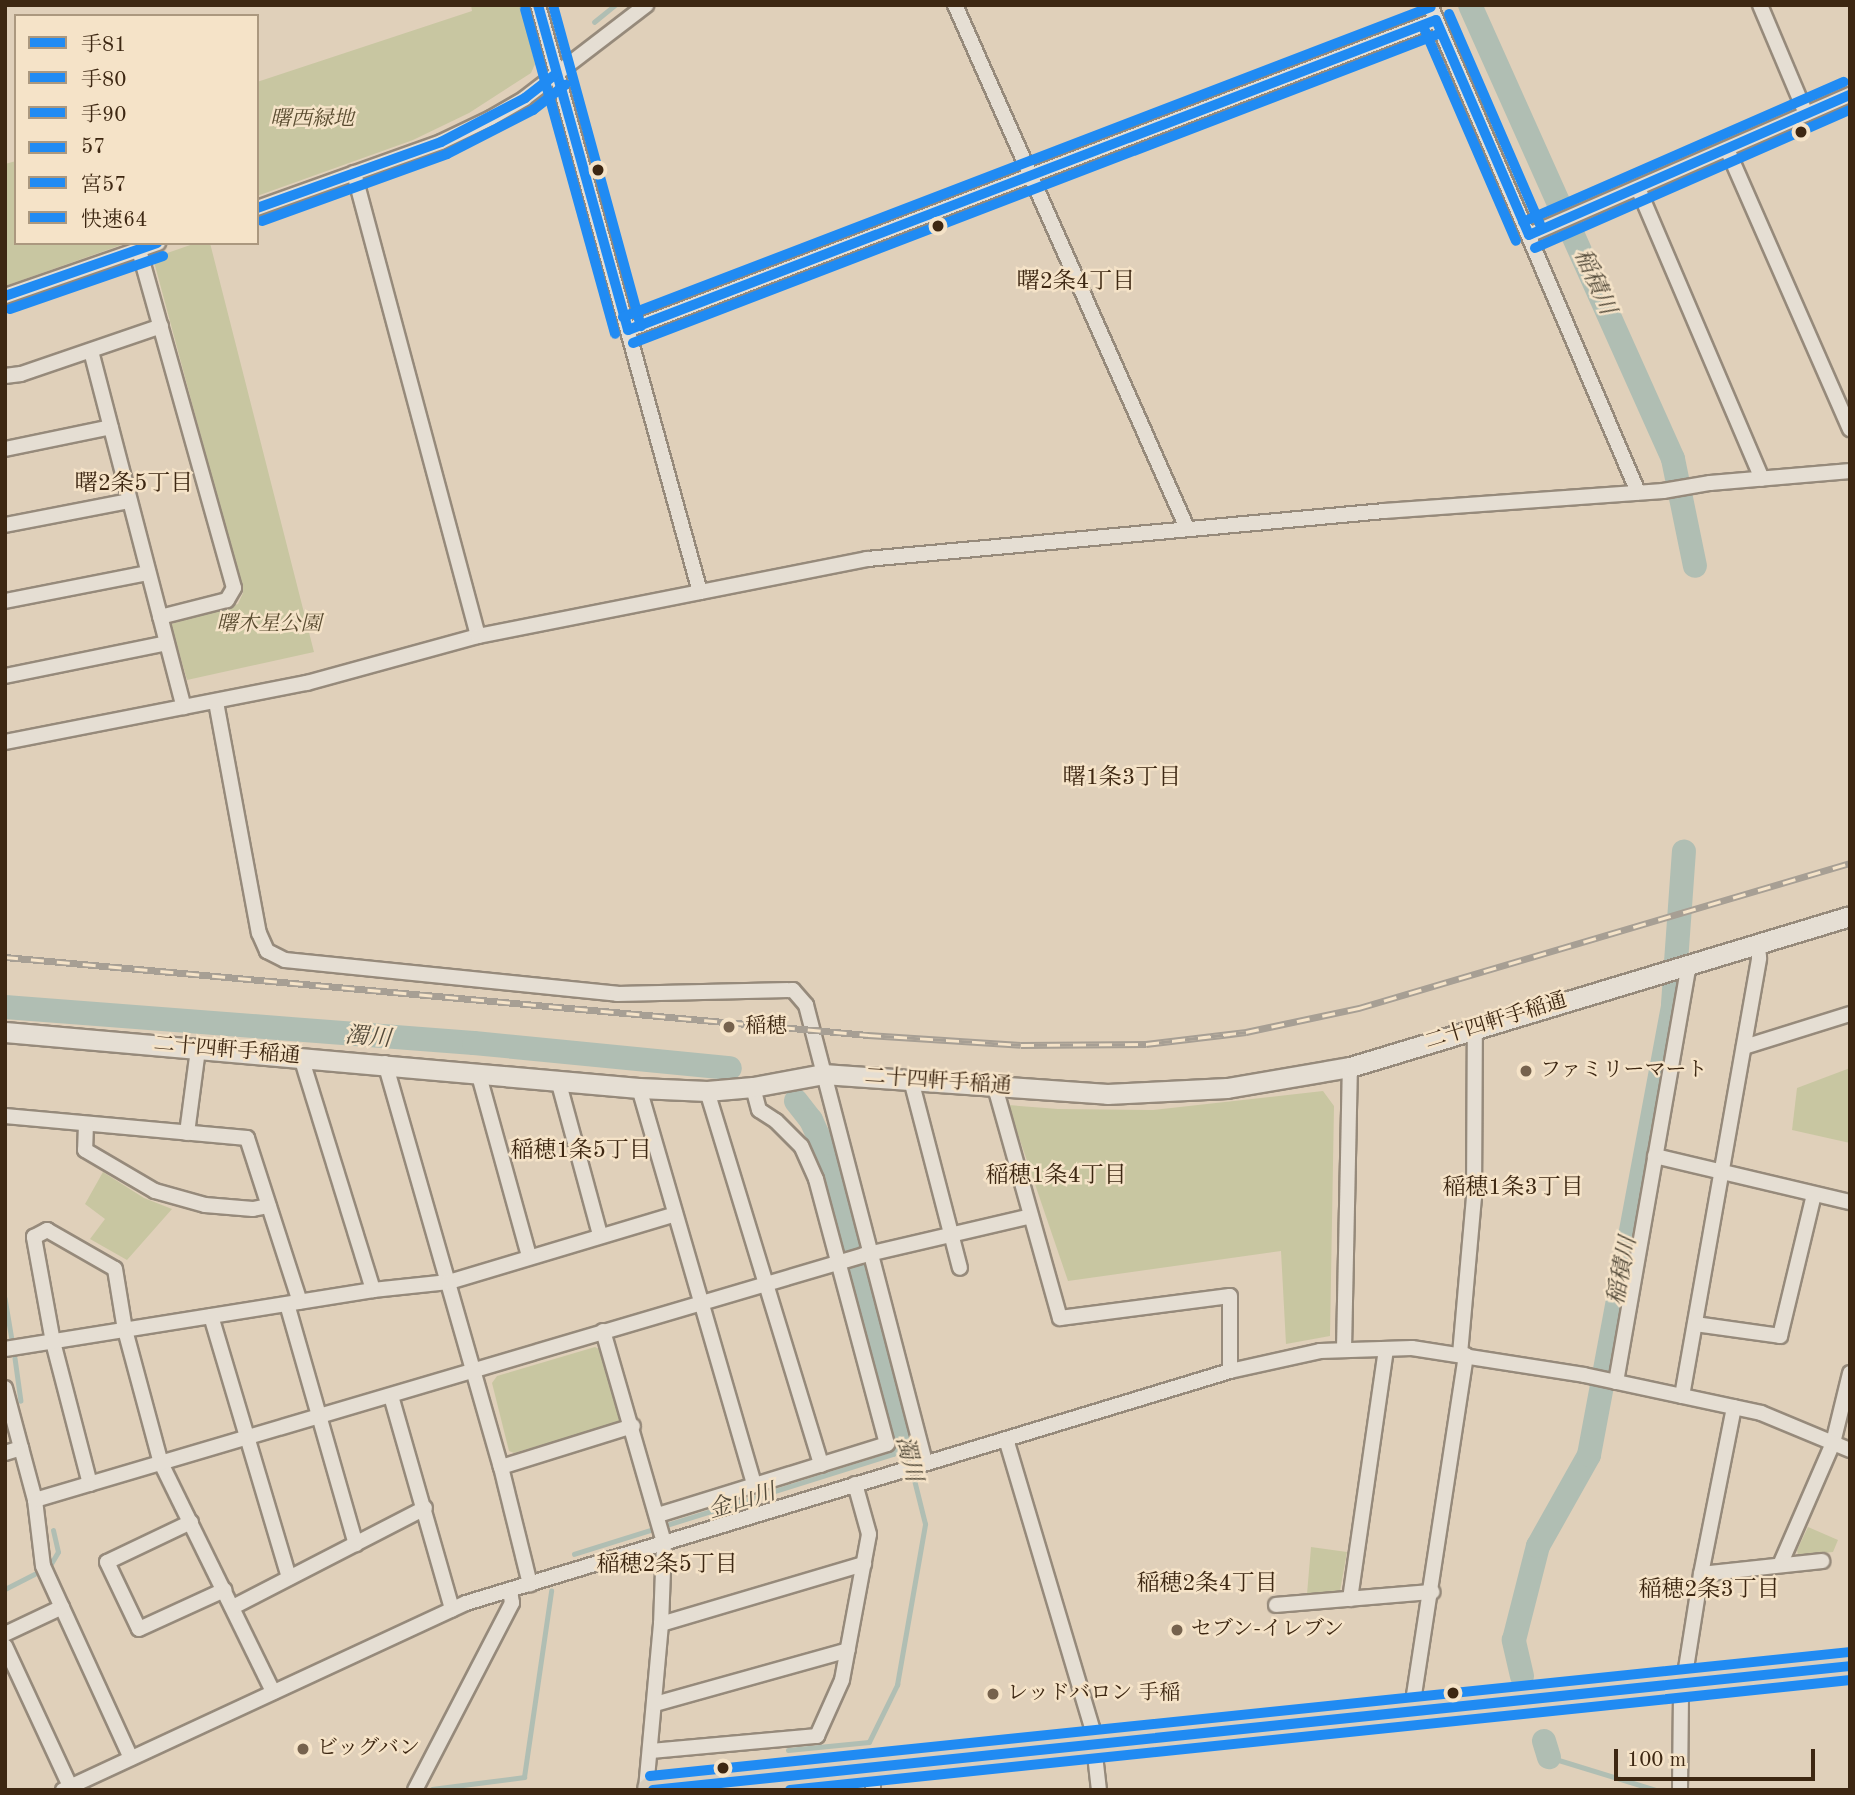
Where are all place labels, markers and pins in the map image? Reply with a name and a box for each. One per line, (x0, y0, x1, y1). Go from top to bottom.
unlabelled marker (1794, 125, 1808, 139)
unlabelled marker (591, 163, 605, 177)
unlabelled marker (931, 219, 945, 233)
place label: 稲穂 (745, 1014, 787, 1040)
marker: 稲穂 (719, 1017, 739, 1037)
place label: ファミリーマート (1540, 1058, 1708, 1084)
marker: ファミリーマート (1518, 1063, 1534, 1079)
place label: セブン-イレブン (1191, 1617, 1346, 1643)
marker: セブン-イレブン (1169, 1622, 1185, 1638)
place label: レッドバロン 手稲 (1007, 1681, 1181, 1707)
marker: レッドバロン 手稲 (985, 1686, 1001, 1702)
unlabelled marker (1446, 1686, 1460, 1700)
place label: ビッグバン (317, 1736, 422, 1762)
marker: ビッグバン (295, 1741, 311, 1757)
unlabelled marker (716, 1761, 730, 1775)

